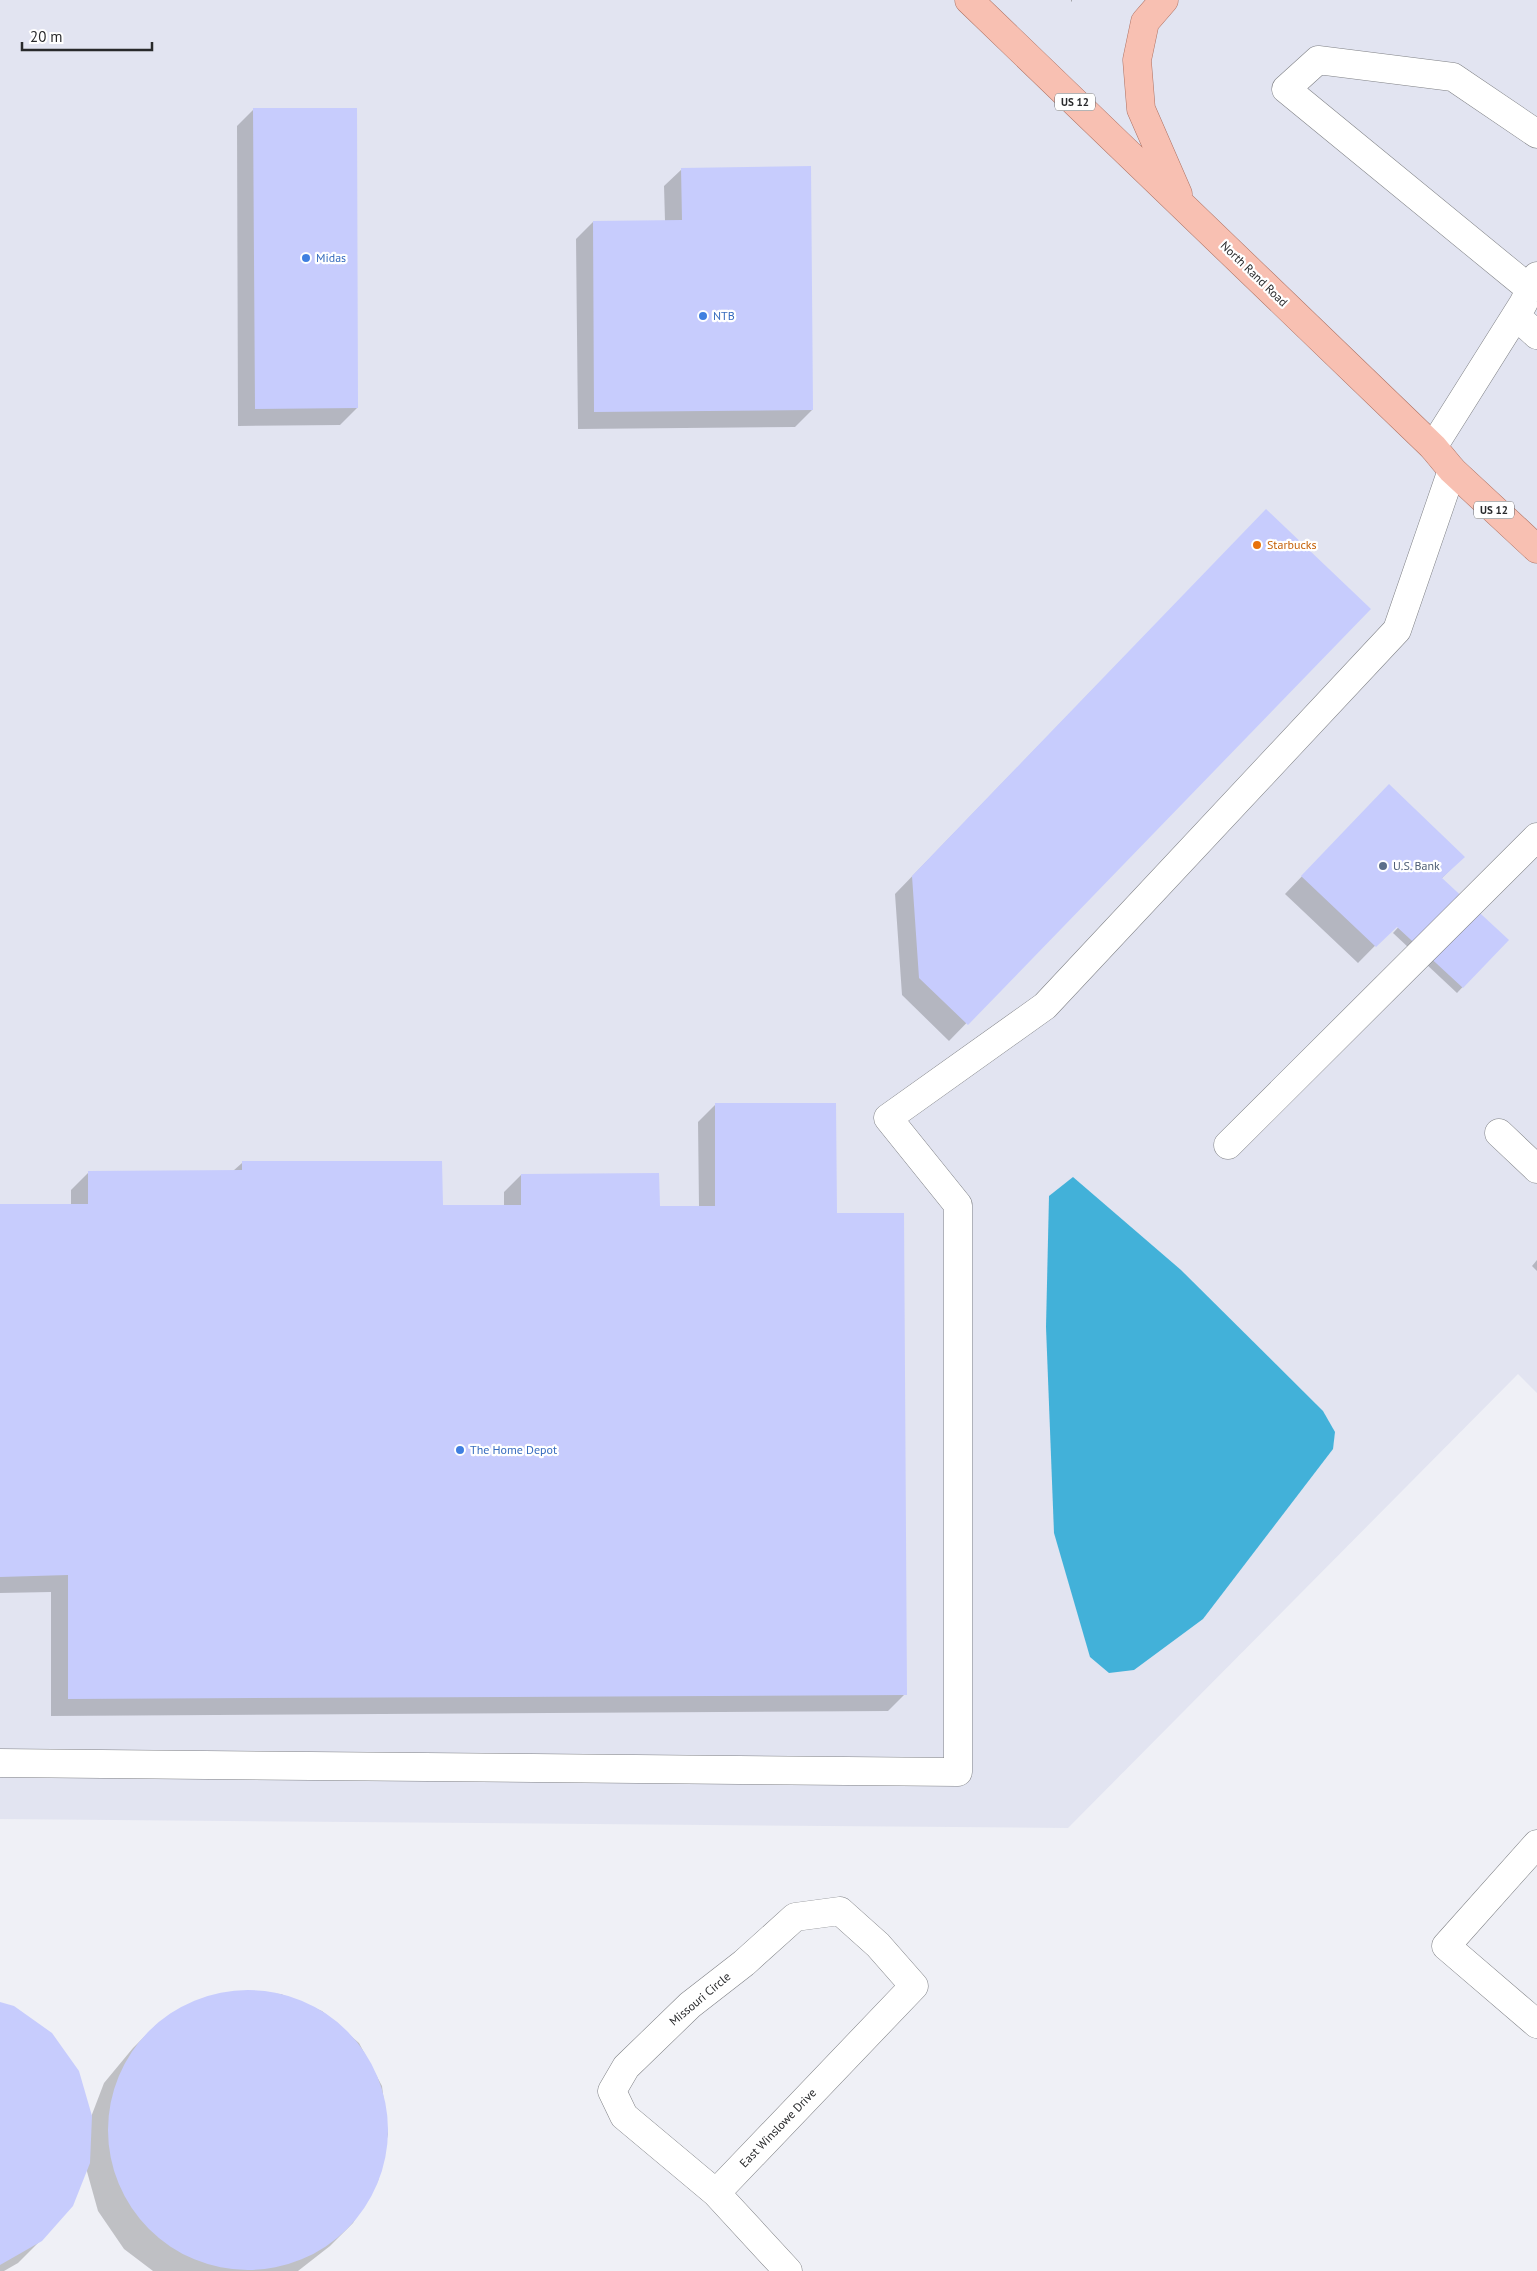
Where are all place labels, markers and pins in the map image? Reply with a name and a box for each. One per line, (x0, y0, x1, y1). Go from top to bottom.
place label: Midas (316, 250, 346, 265)
marker: Midas (300, 252, 312, 264)
place label: NTB (713, 308, 735, 323)
marker: NTB (697, 310, 709, 322)
place label: Starbucks (1267, 537, 1317, 552)
marker: Starbucks (1251, 539, 1263, 551)
place label: U.S. Bank (1393, 858, 1440, 873)
marker: U.S. Bank (1377, 860, 1389, 872)
place label: The Home Depot (470, 1442, 557, 1457)
marker: The Home Depot (454, 1444, 466, 1456)

